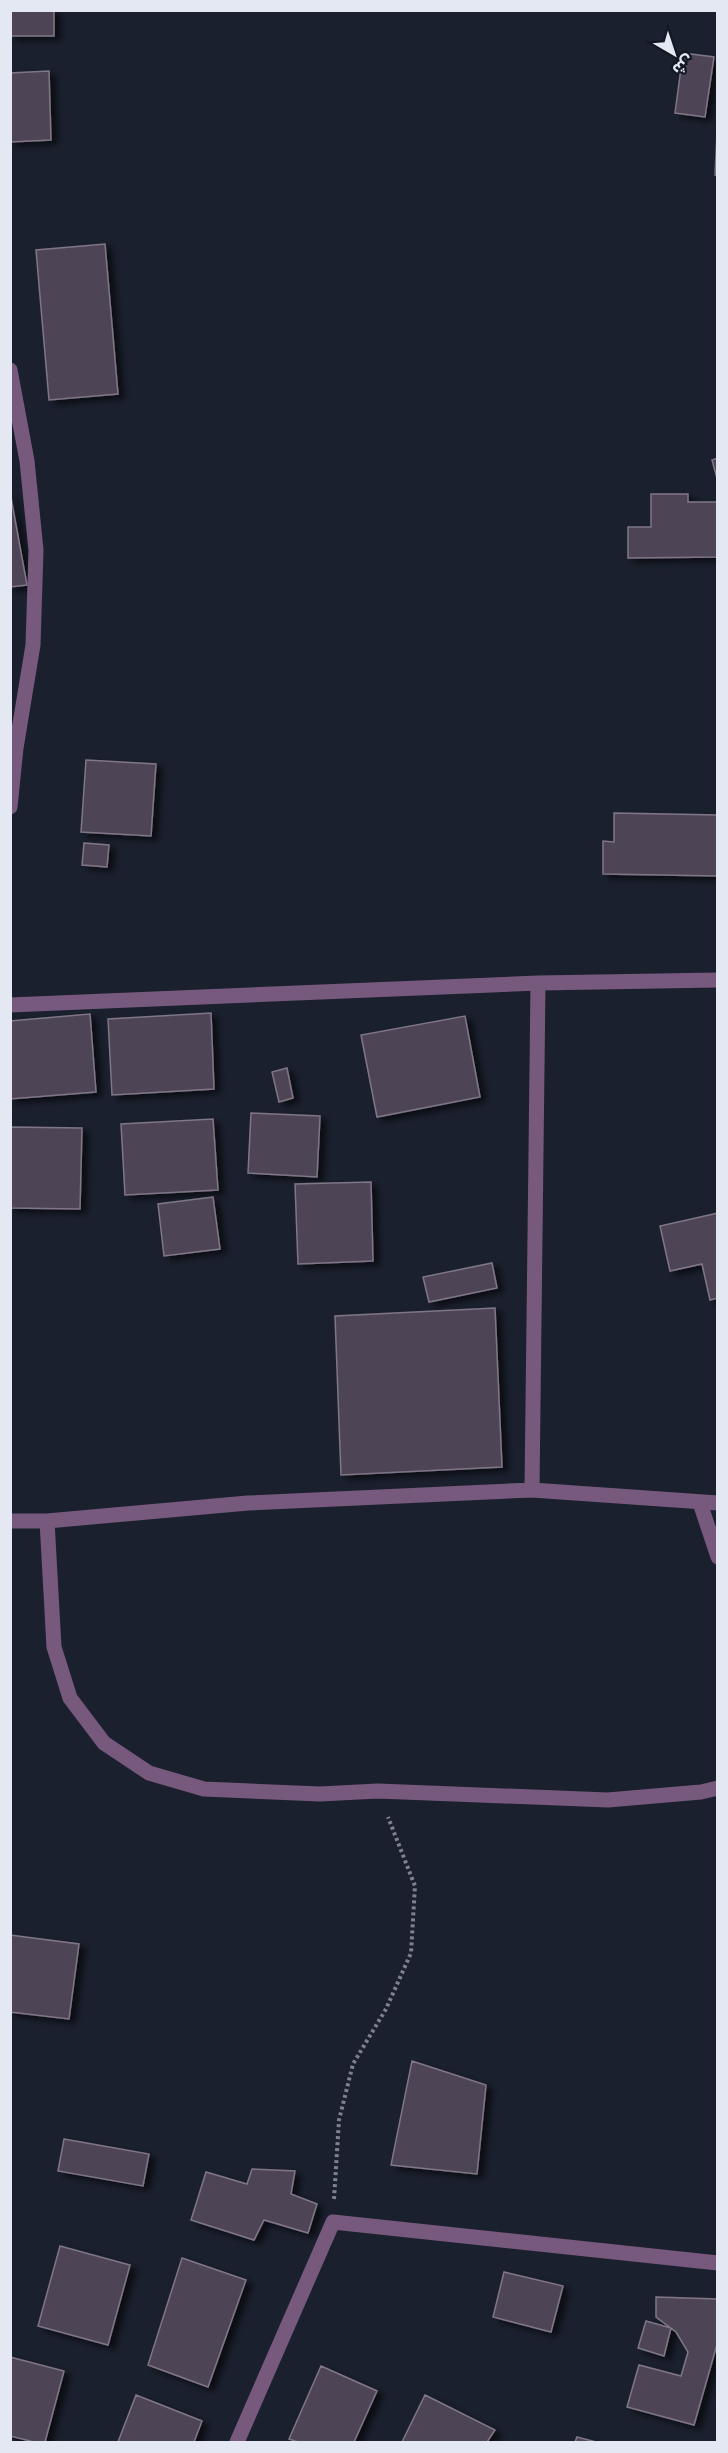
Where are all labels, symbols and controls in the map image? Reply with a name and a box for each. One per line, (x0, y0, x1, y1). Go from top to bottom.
north arrow (644, 24, 704, 84)
text: ش (669, 51, 698, 80)

